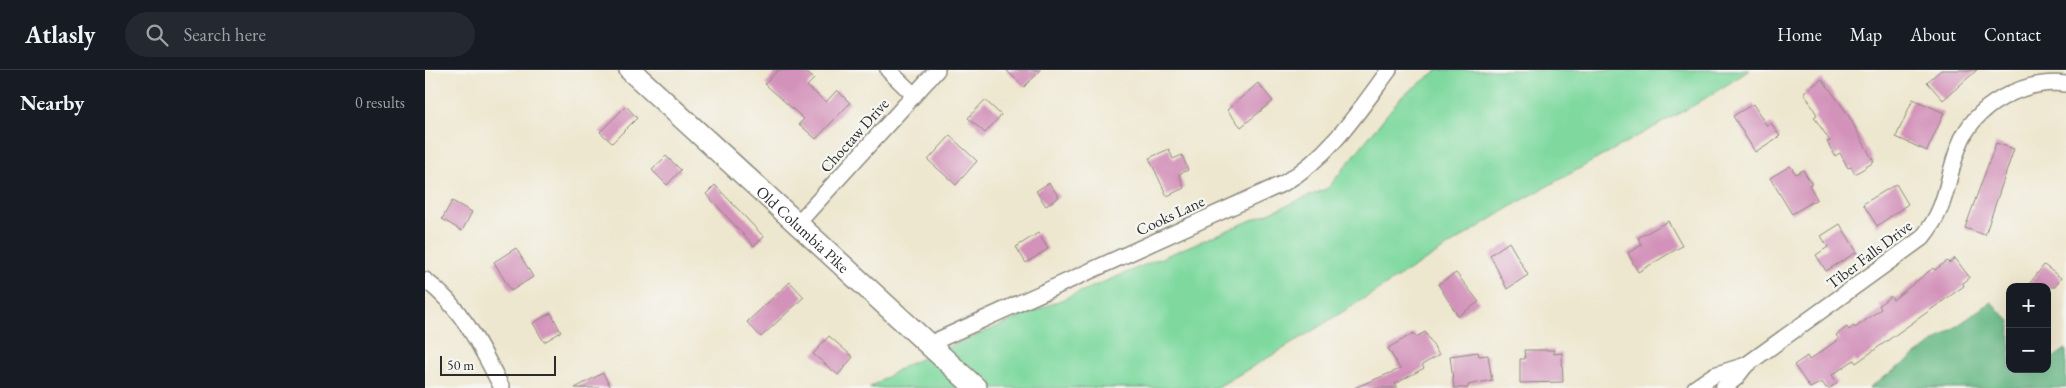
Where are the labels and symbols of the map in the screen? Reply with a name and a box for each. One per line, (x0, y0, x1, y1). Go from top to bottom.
street label: Choctaw Drive (815, 94, 893, 177)
street label: Old Columbia Pike (752, 181, 854, 278)
street label: Cooks Lane (1133, 190, 1208, 240)
street label: Tiber Falls Drive (1822, 215, 1916, 293)
scale bar (440, 353, 556, 376)

